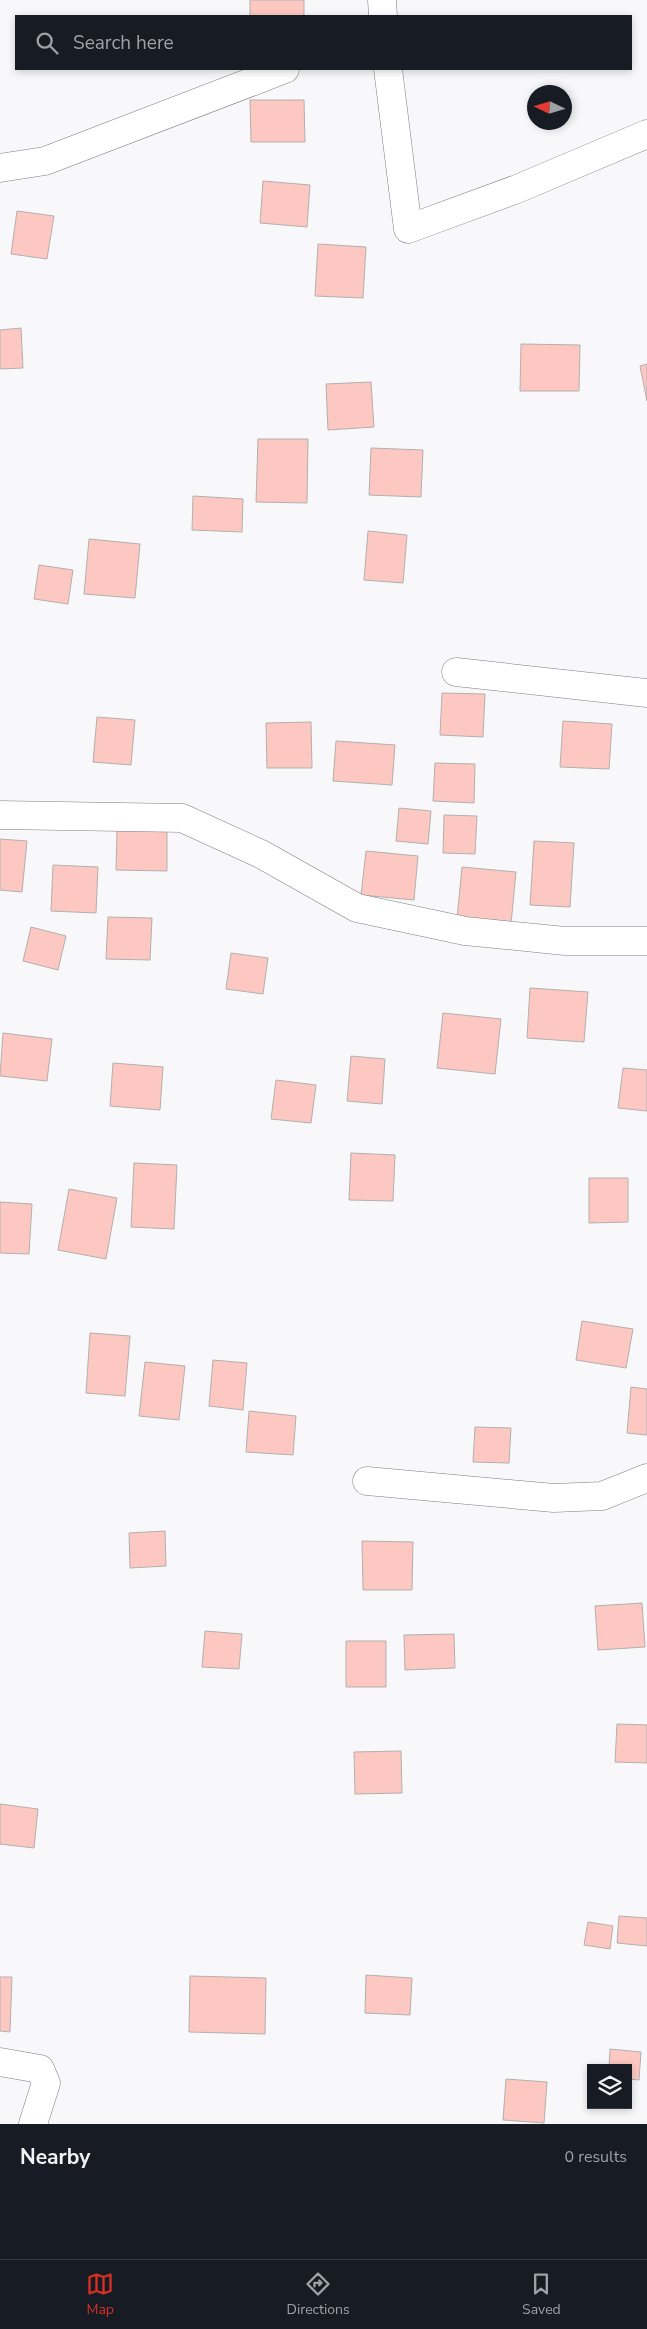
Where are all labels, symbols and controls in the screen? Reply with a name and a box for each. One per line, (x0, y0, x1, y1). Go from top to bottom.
search box (15, 15, 632, 70)
icon: search (33, 29, 61, 57)
text: Search here (73, 30, 174, 56)
north arrow (527, 85, 572, 130)
map controls (587, 2064, 632, 2109)
button: layers (587, 2064, 632, 2109)
text: Nearby (20, 2143, 90, 2171)
text: 0 results (565, 2146, 627, 2168)
tab: Map (86, 2270, 114, 2319)
tab: Directions (287, 2270, 350, 2319)
tab: Saved (522, 2270, 561, 2319)

